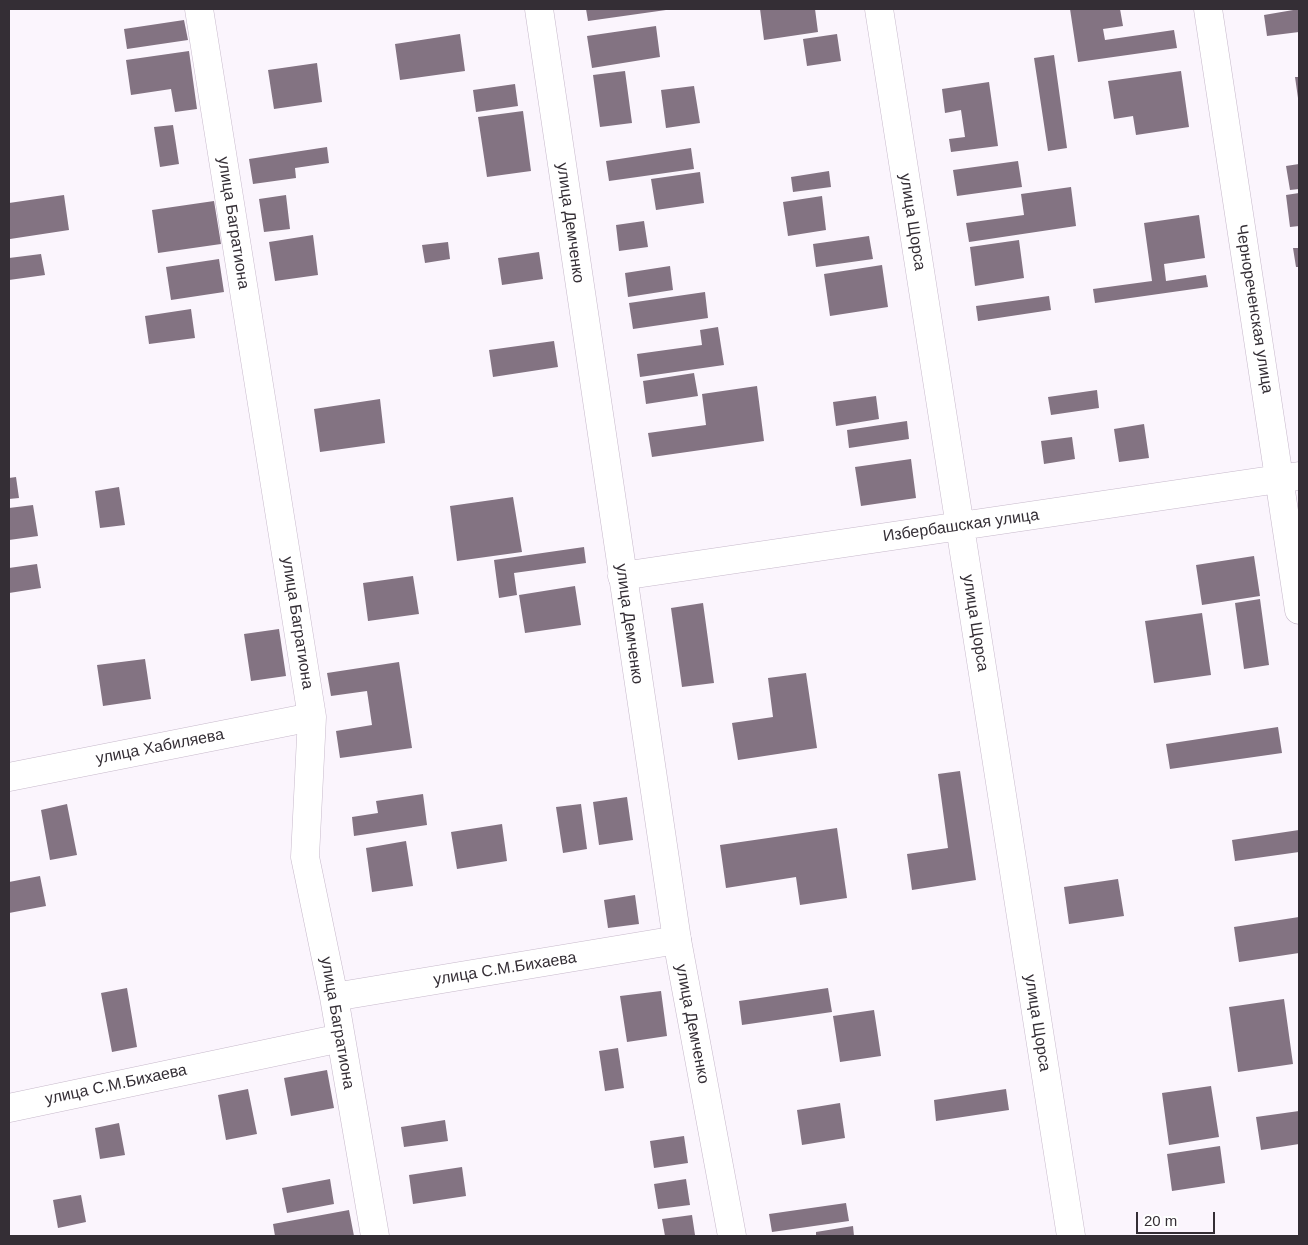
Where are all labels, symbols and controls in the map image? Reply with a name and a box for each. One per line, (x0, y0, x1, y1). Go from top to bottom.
street label: улица Багратиона (213, 155, 253, 291)
street label: улица Демченко (552, 162, 588, 284)
street label: улица Щорса (895, 172, 929, 272)
street label: Чернореченская улица (1231, 223, 1277, 395)
street label: Избербашская улица (882, 506, 1040, 546)
street label: улица Багратиона (277, 555, 317, 691)
street label: улица Демченко (611, 563, 647, 685)
street label: улица Щорса (958, 573, 992, 673)
street label: улица Хабиляева (94, 725, 226, 769)
street label: улица С.М.Бихаева (432, 948, 578, 990)
street label: улица Багратиона (316, 955, 358, 1091)
street label: улица Демченко (671, 963, 713, 1085)
street label: улица Щорса (1020, 973, 1054, 1073)
street label: улица С.М.Бихаева (43, 1061, 189, 1109)
scale bar (1138, 1202, 1217, 1234)
text: 20 m (1144, 1212, 1177, 1229)

